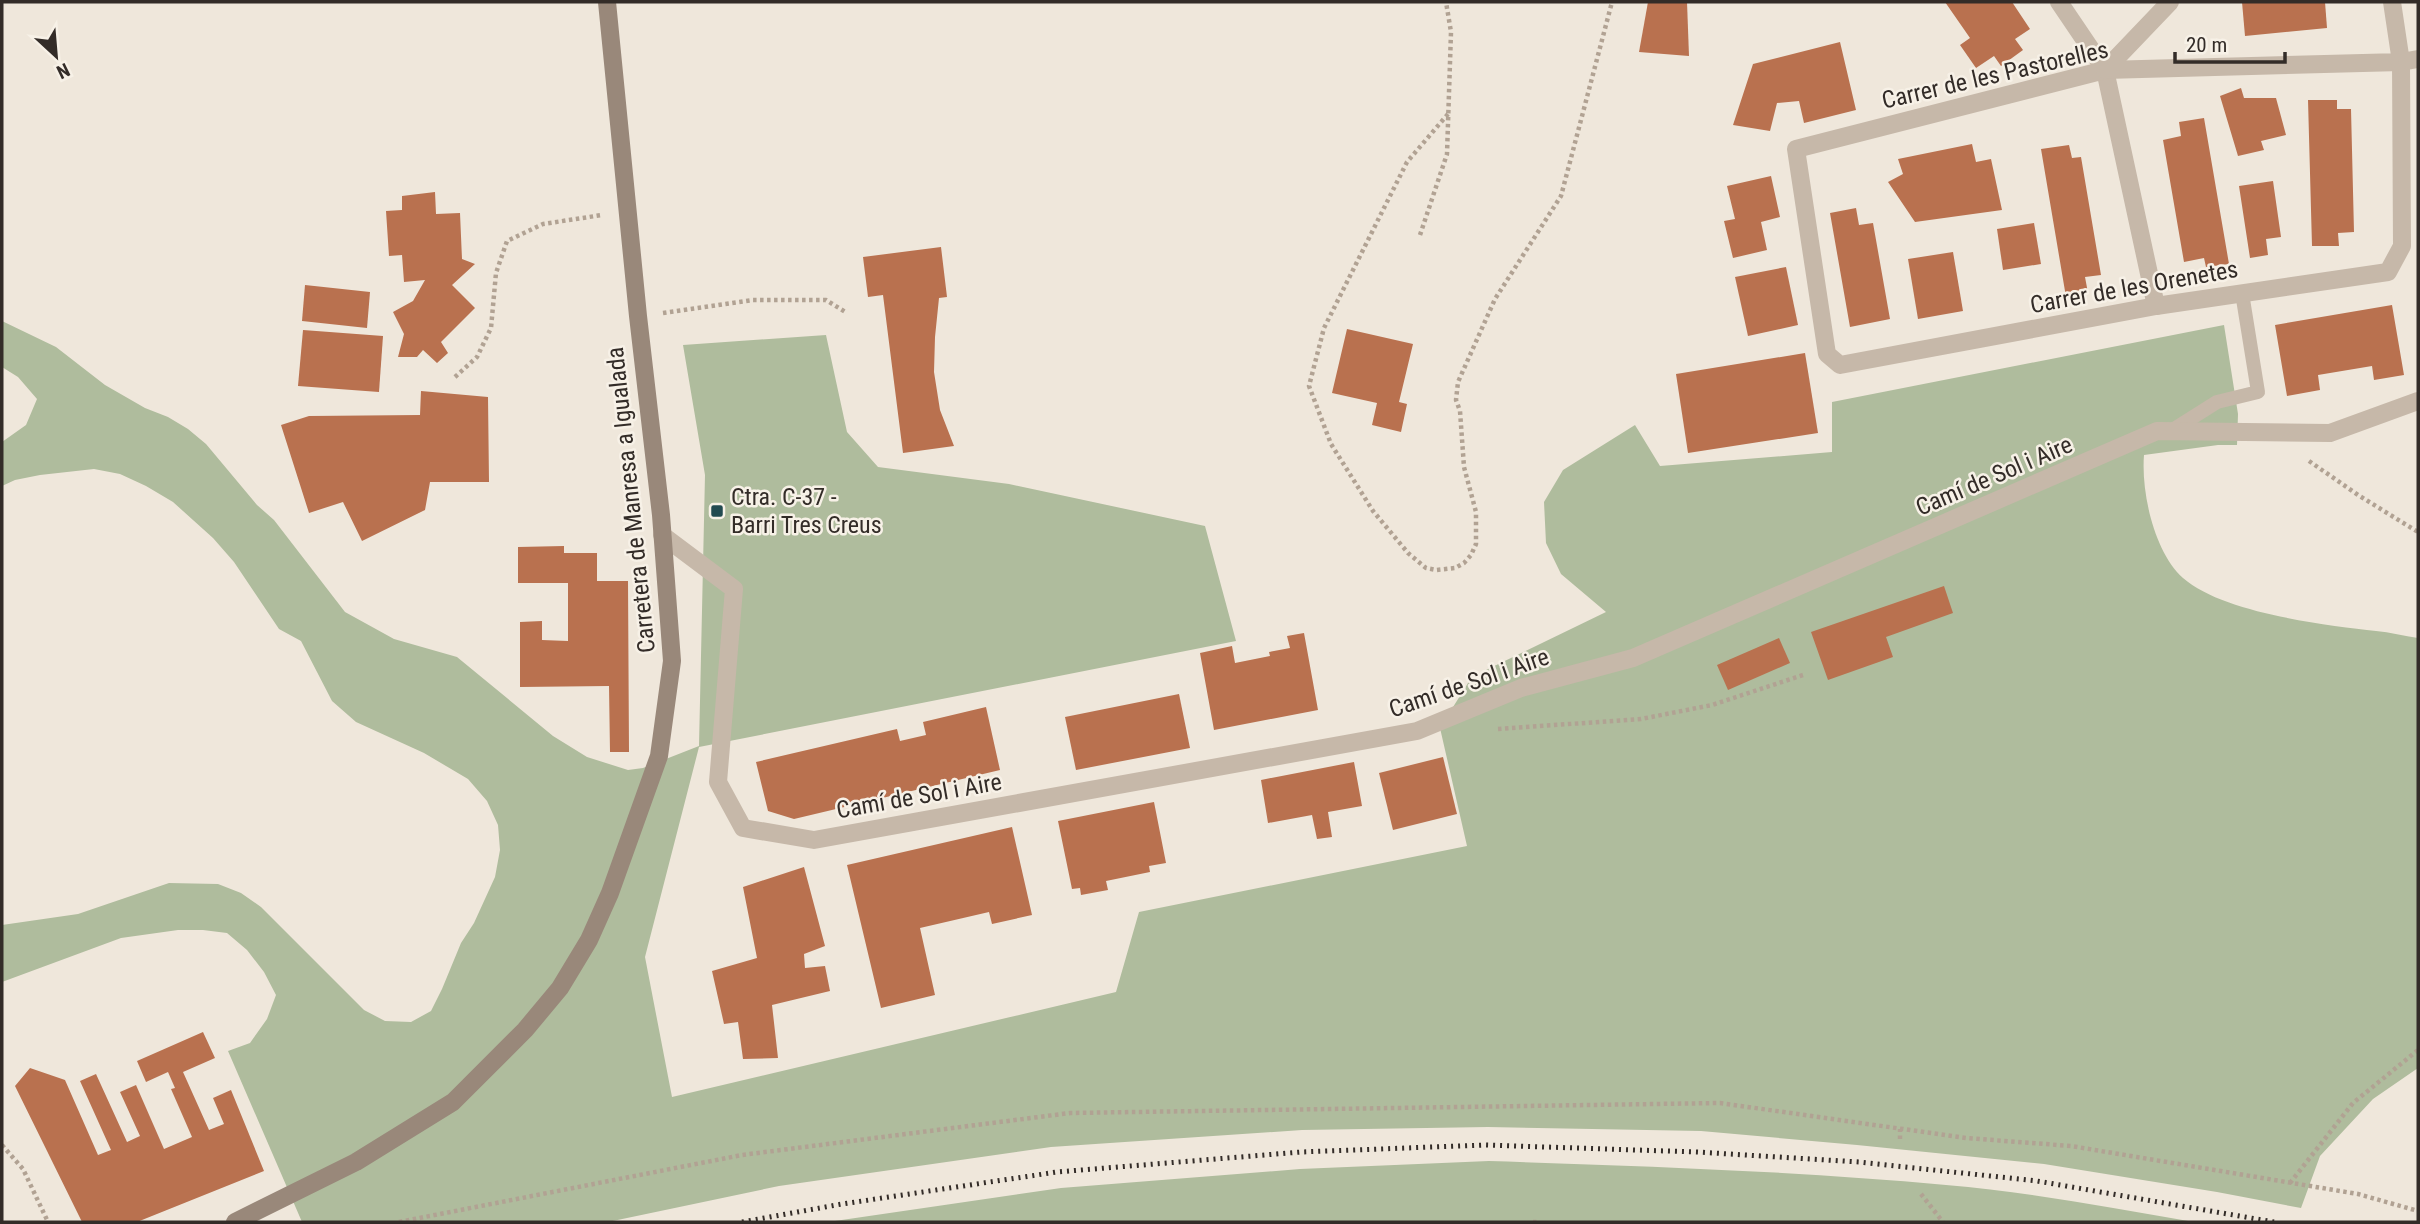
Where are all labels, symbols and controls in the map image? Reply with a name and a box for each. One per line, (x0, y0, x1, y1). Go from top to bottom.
north arrow (21, 21, 91, 91)
scale bar (2175, 21, 2285, 65)
text: 20 m (2186, 33, 2227, 57)
street label: Carrer de les Pastorelles (1879, 35, 2111, 115)
text: N (53, 58, 74, 84)
street label: Carrer de les Orenetes (2028, 255, 2240, 319)
street label: Carretera de Manresa a Igualada (601, 346, 661, 654)
street label: Camí de Sol i Aire (1912, 430, 2076, 522)
place label: Ctra. C-37 - Barri Tres Creus (731, 483, 882, 539)
marker: Ctra. C-37 - Barri Tres Creus (709, 503, 725, 519)
street label: Camí de Sol i Aire (1385, 643, 1553, 723)
street label: Camí de Sol i Aire (834, 768, 1004, 824)

